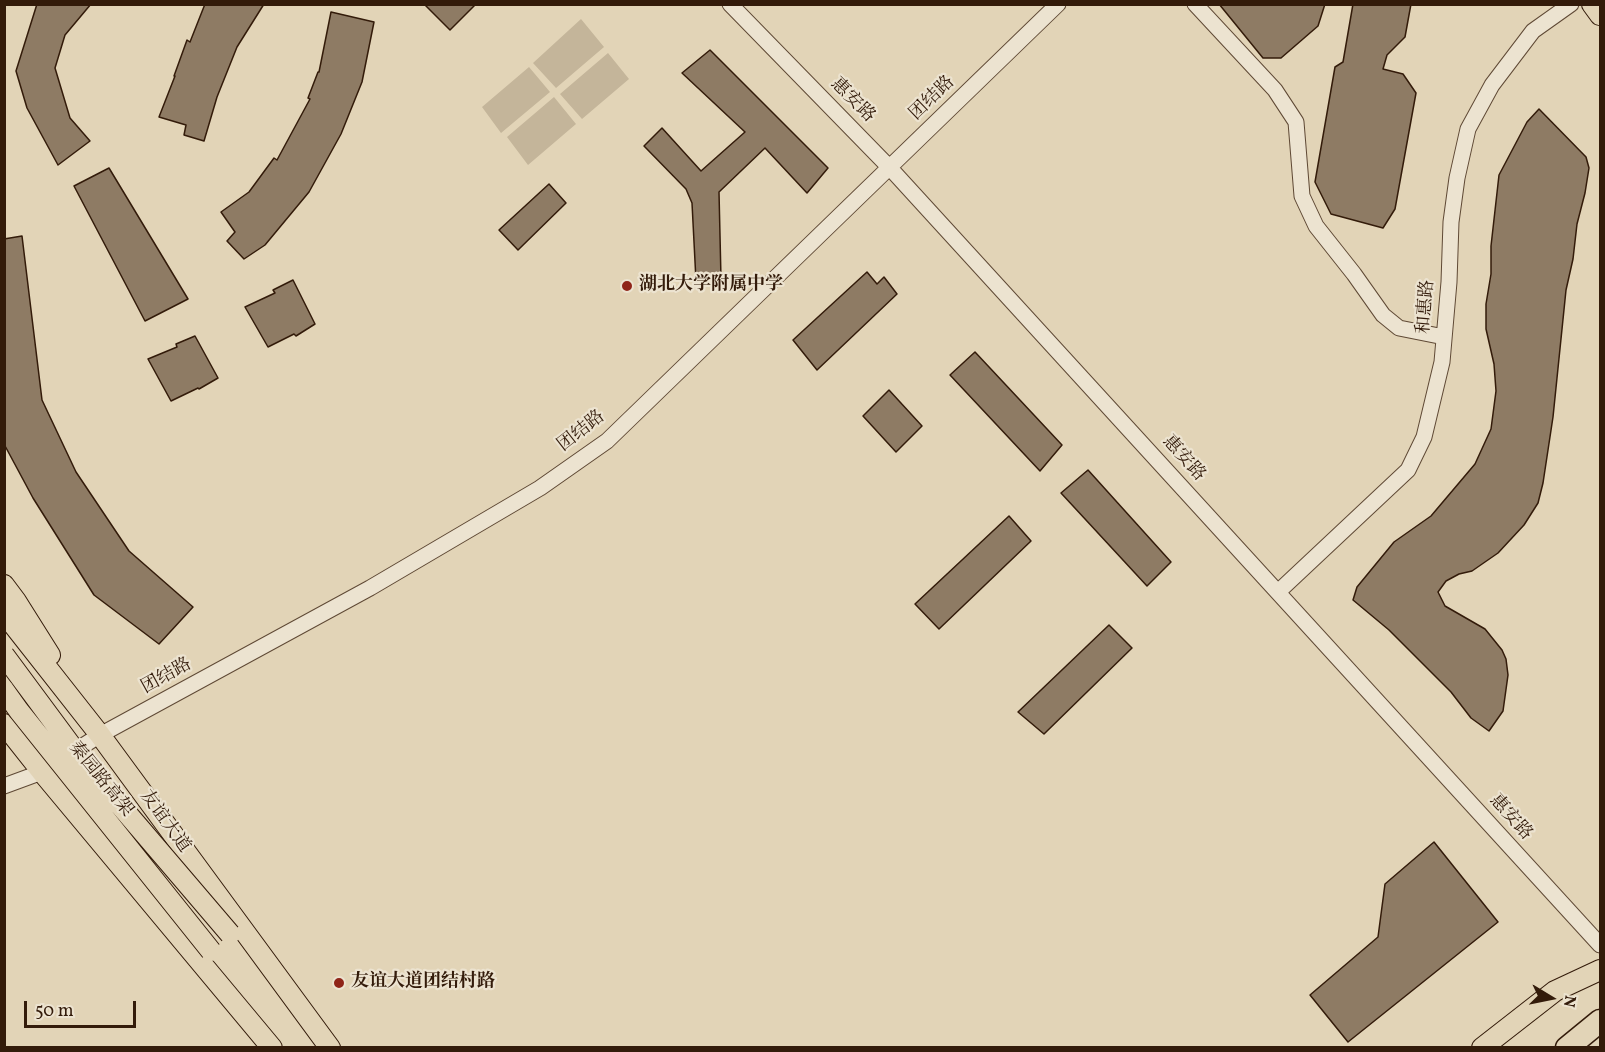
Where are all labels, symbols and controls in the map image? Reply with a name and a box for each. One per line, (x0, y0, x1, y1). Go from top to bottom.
street label: 团结路 (906, 72, 960, 126)
street label: 惠安路 (825, 74, 879, 128)
place label: 湖北大学附属中学 (639, 275, 783, 297)
marker: 湖北大学附属中学 (620, 279, 634, 293)
street label: 和惠路 (1414, 279, 1440, 335)
street label: 团结路 (554, 407, 610, 457)
street label: 惠安路 (1157, 432, 1209, 486)
street label: 团结路 (138, 654, 196, 700)
street label: 秦园路高架 (63, 738, 137, 822)
street label: 友谊大道 (134, 787, 194, 857)
street label: 惠安路 (1484, 791, 1536, 845)
north arrow (1521, 968, 1581, 1028)
place label: 友谊大道团结村路 (351, 972, 495, 994)
marker: 友谊大道团结村路 (332, 976, 346, 990)
scale bar (27, 989, 140, 1027)
text: N (1557, 993, 1581, 1009)
text: 50 m (35, 999, 74, 1024)

